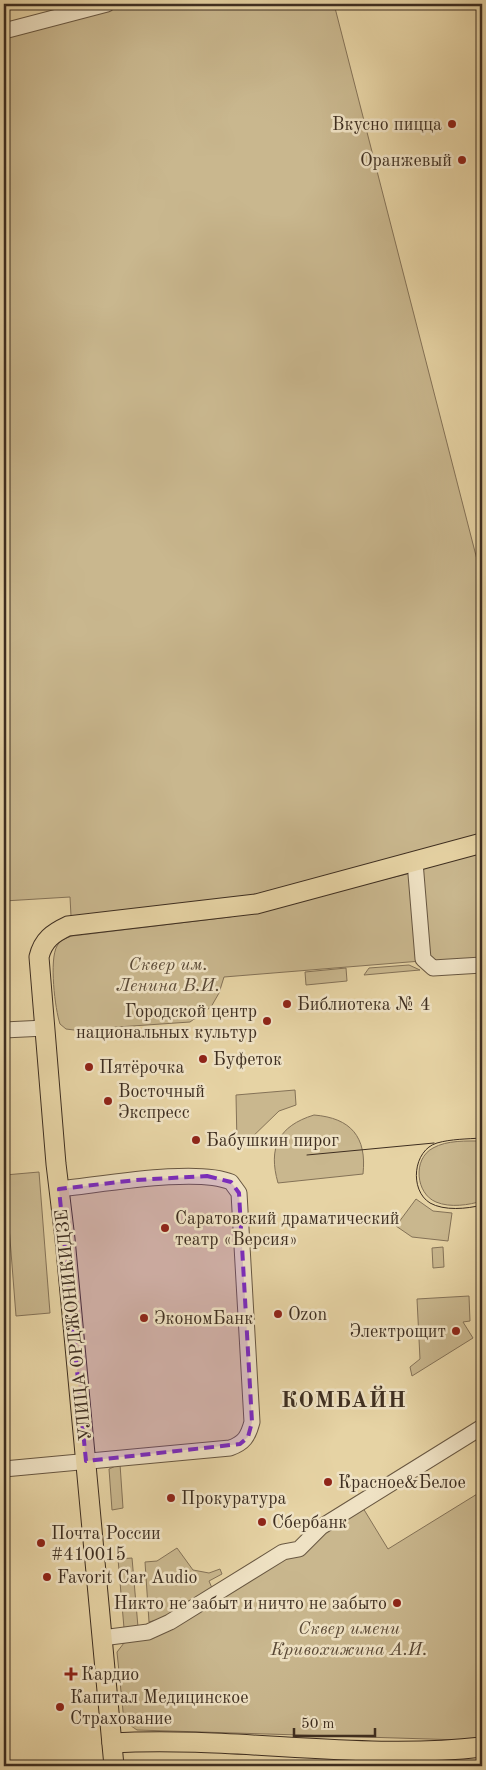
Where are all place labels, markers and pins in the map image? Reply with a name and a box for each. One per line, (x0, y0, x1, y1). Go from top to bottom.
place label: Вкусно пицца (332, 116, 442, 134)
marker: Вкусно пицца (446, 118, 458, 130)
place label: Оранжевый (360, 152, 452, 170)
marker: Оранжевый (456, 154, 468, 166)
place label: Библиотека № 4 (297, 996, 431, 1014)
marker: Библиотека № 4 (281, 998, 293, 1010)
place label: Городской центр национальных культур (76, 1003, 257, 1042)
marker: Городской центр национальных культур (261, 1015, 273, 1027)
place label: Буфеток (213, 1051, 282, 1070)
marker: Буфеток (197, 1053, 209, 1065)
place label: Пятёрочка (99, 1059, 185, 1077)
marker: Пятёрочка (83, 1061, 95, 1073)
place label: Восточный Экспресс (118, 1083, 205, 1122)
marker: Восточный Экспресс (102, 1095, 114, 1107)
place label: Бабушкин пирог (206, 1132, 339, 1150)
marker: Бабушкин пирог (190, 1134, 202, 1146)
place label: Саратовский драматический театр «Версия» (175, 1210, 400, 1249)
marker: Саратовский драматический театр «Версия» (159, 1222, 171, 1234)
place label: Ozon (288, 1306, 327, 1324)
marker: Ozon (272, 1308, 284, 1320)
place label: ЭкономБанк (154, 1310, 253, 1328)
marker: ЭкономБанк (138, 1312, 150, 1324)
place label: Электрощит (349, 1323, 446, 1341)
marker: Электрощит (450, 1325, 462, 1337)
place label: Красное&Белое (338, 1474, 466, 1492)
marker: Красное&Белое (322, 1476, 334, 1488)
place label: Прокуратура (181, 1490, 287, 1508)
marker: Прокуратура (165, 1492, 177, 1504)
place label: Сбербанк (272, 1514, 347, 1532)
marker: Сбербанк (256, 1516, 268, 1528)
place label: Почта России #410015 (51, 1525, 161, 1564)
marker: Почта России #410015 (35, 1537, 47, 1549)
place label: Favorit Car Audio (57, 1569, 198, 1587)
marker: Favorit Car Audio (41, 1571, 53, 1583)
place label: Никто не забыт и ничто не забыто (114, 1595, 387, 1613)
marker: Никто не забыт и ничто не забыто (391, 1597, 403, 1609)
place label: Кардио (81, 1666, 139, 1684)
marker: Кардио (65, 1668, 77, 1680)
place label: Капитал Медицинское Страхование (70, 1689, 248, 1728)
marker: Капитал Медицинское Страхование (54, 1701, 66, 1713)

